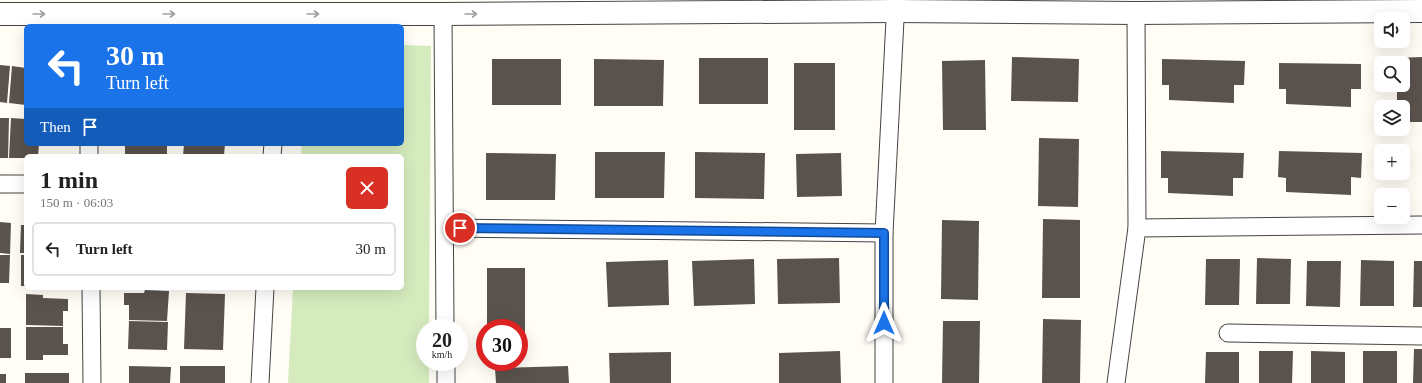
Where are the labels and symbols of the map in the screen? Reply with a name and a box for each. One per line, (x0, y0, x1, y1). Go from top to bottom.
one-way arrow (32, 10, 45, 18)
one-way arrow (162, 10, 175, 18)
one-way arrow (306, 10, 319, 18)
one-way arrow (464, 10, 477, 18)
pin (443, 211, 477, 245)
position arrow (863, 302, 905, 344)
speed limit sign: 30 (476, 319, 528, 371)

